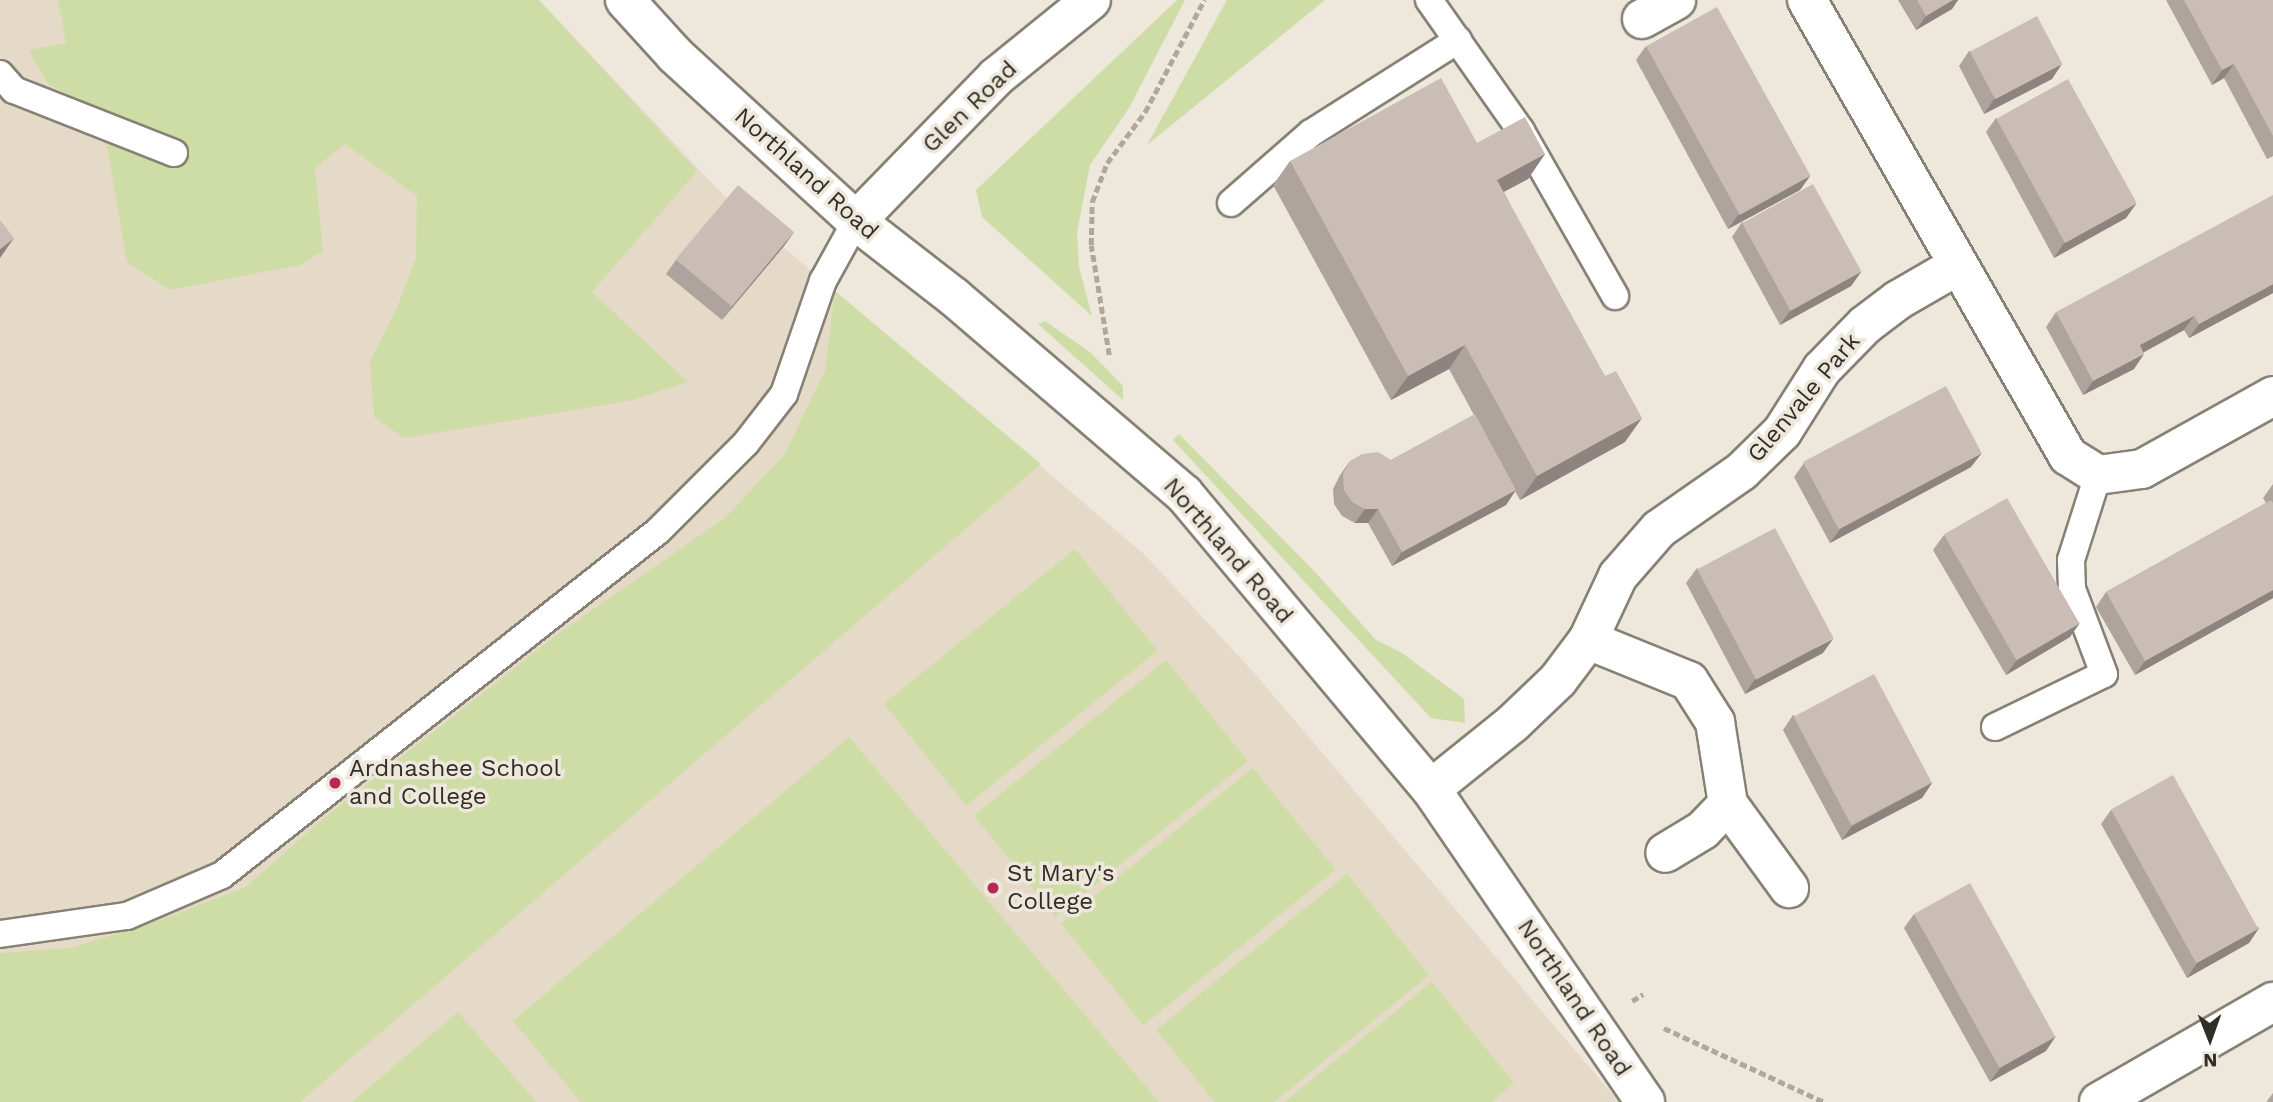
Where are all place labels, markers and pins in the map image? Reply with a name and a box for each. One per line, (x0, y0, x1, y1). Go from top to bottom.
place label: Ardnashee School and College (349, 755, 561, 811)
marker: Ardnashee School and College (327, 775, 343, 791)
place label: St Mary's College (1007, 860, 1115, 916)
marker: St Mary's College (985, 880, 1001, 896)

